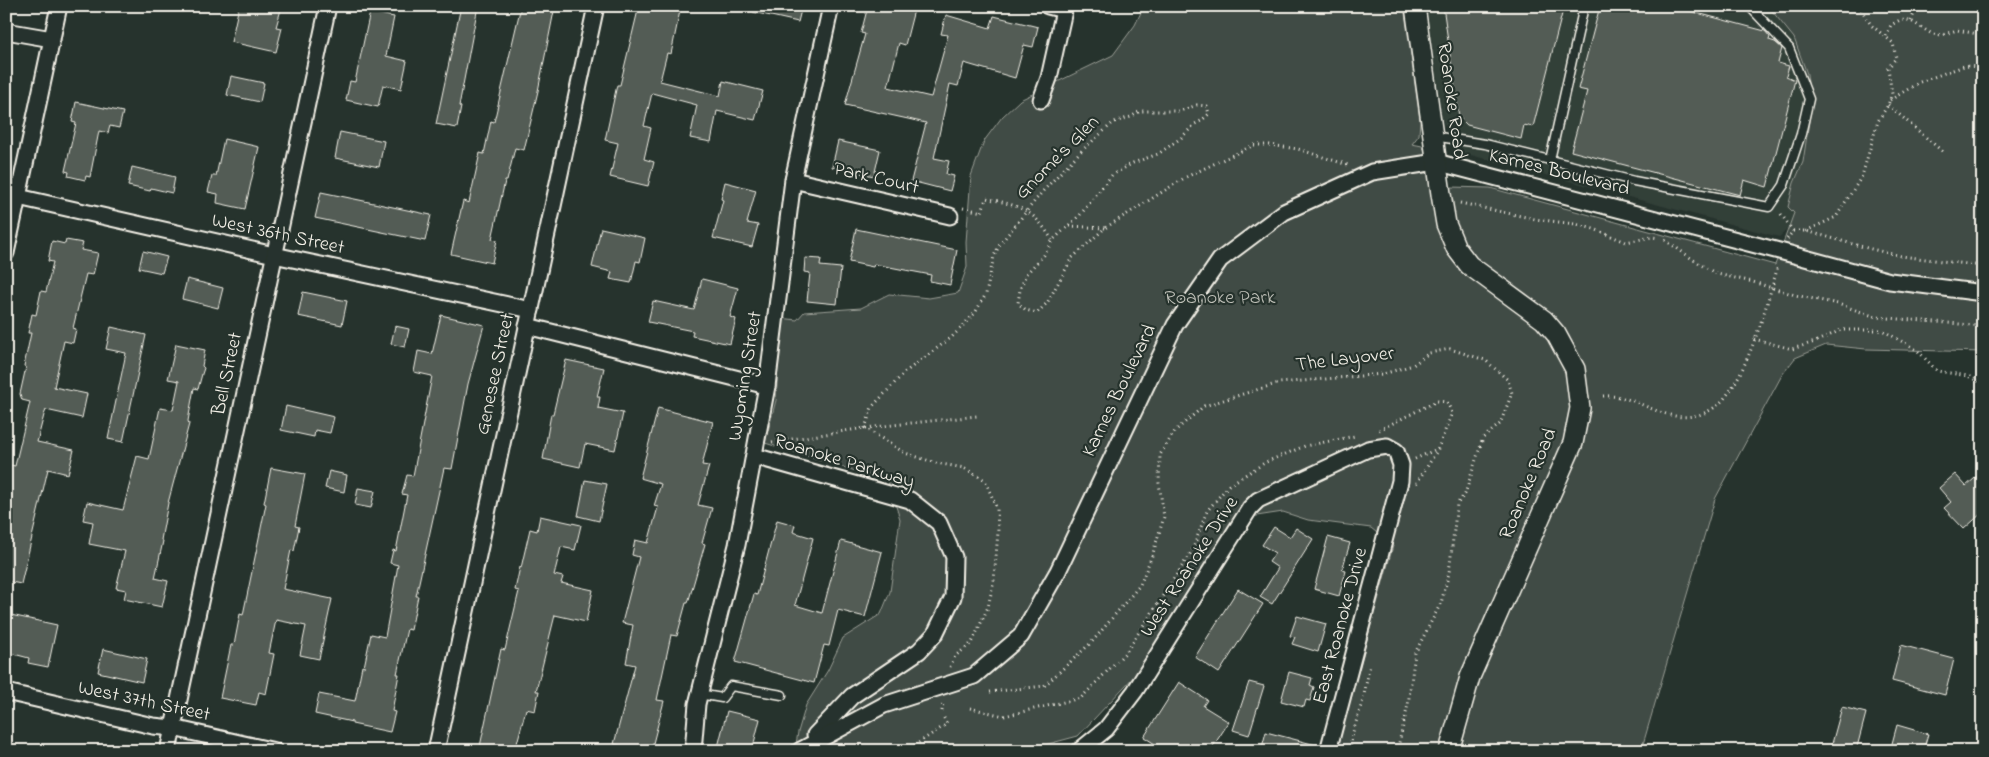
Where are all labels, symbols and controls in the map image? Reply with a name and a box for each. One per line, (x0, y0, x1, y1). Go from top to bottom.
street label: Roanoke Road (1428, 40, 1474, 162)
street label: Gnome's Glen (1009, 109, 1107, 207)
street label: Karnes Boulevard (1486, 141, 1632, 205)
street label: Park Court (830, 155, 922, 203)
street label: West 36th Street (209, 207, 347, 263)
park label: Roanoke Park (1165, 284, 1276, 313)
street label: Wyoming Street (721, 309, 772, 443)
street label: Genesee Street (469, 310, 523, 438)
street label: Karnes Boulevard (1075, 320, 1165, 462)
street label: Bell Street (205, 329, 251, 419)
street label: The Layover (1294, 339, 1397, 380)
street label: Roanoke Road (1493, 424, 1565, 544)
street label: Roanoke Parkway (770, 427, 918, 497)
street label: West Roanoke Drive (1134, 491, 1247, 643)
street label: East Roanoke Drive (1306, 544, 1376, 708)
street label: West 37th Street (75, 674, 213, 730)

